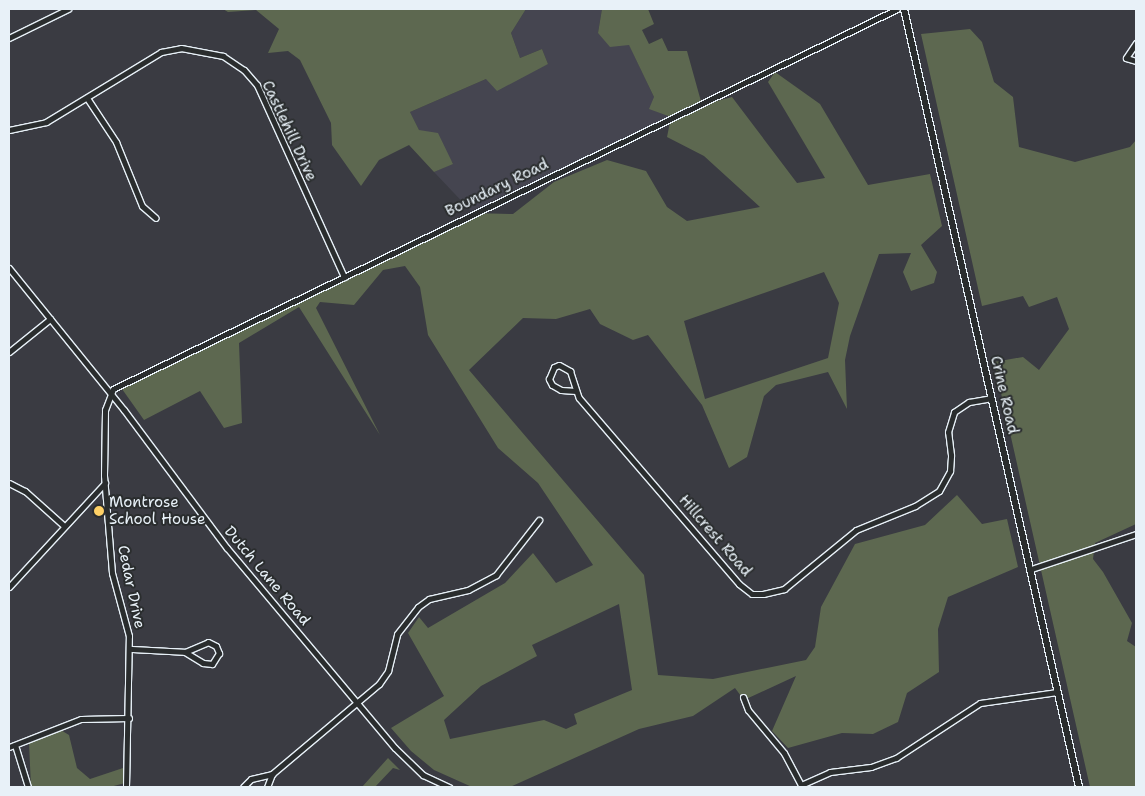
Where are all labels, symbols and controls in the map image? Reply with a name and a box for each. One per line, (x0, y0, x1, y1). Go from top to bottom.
street label: Castlehill Drive (258, 78, 320, 184)
street label: Boundary Road (443, 155, 551, 221)
street label: Crine Road (986, 354, 1022, 436)
street label: Hillcrest Road (675, 492, 755, 580)
place label: Montrose School House (109, 493, 205, 528)
marker: Montrose School House (93, 505, 105, 517)
street label: Dutch Lane Road (220, 523, 314, 629)
street label: Cedar Drive (113, 544, 149, 630)

